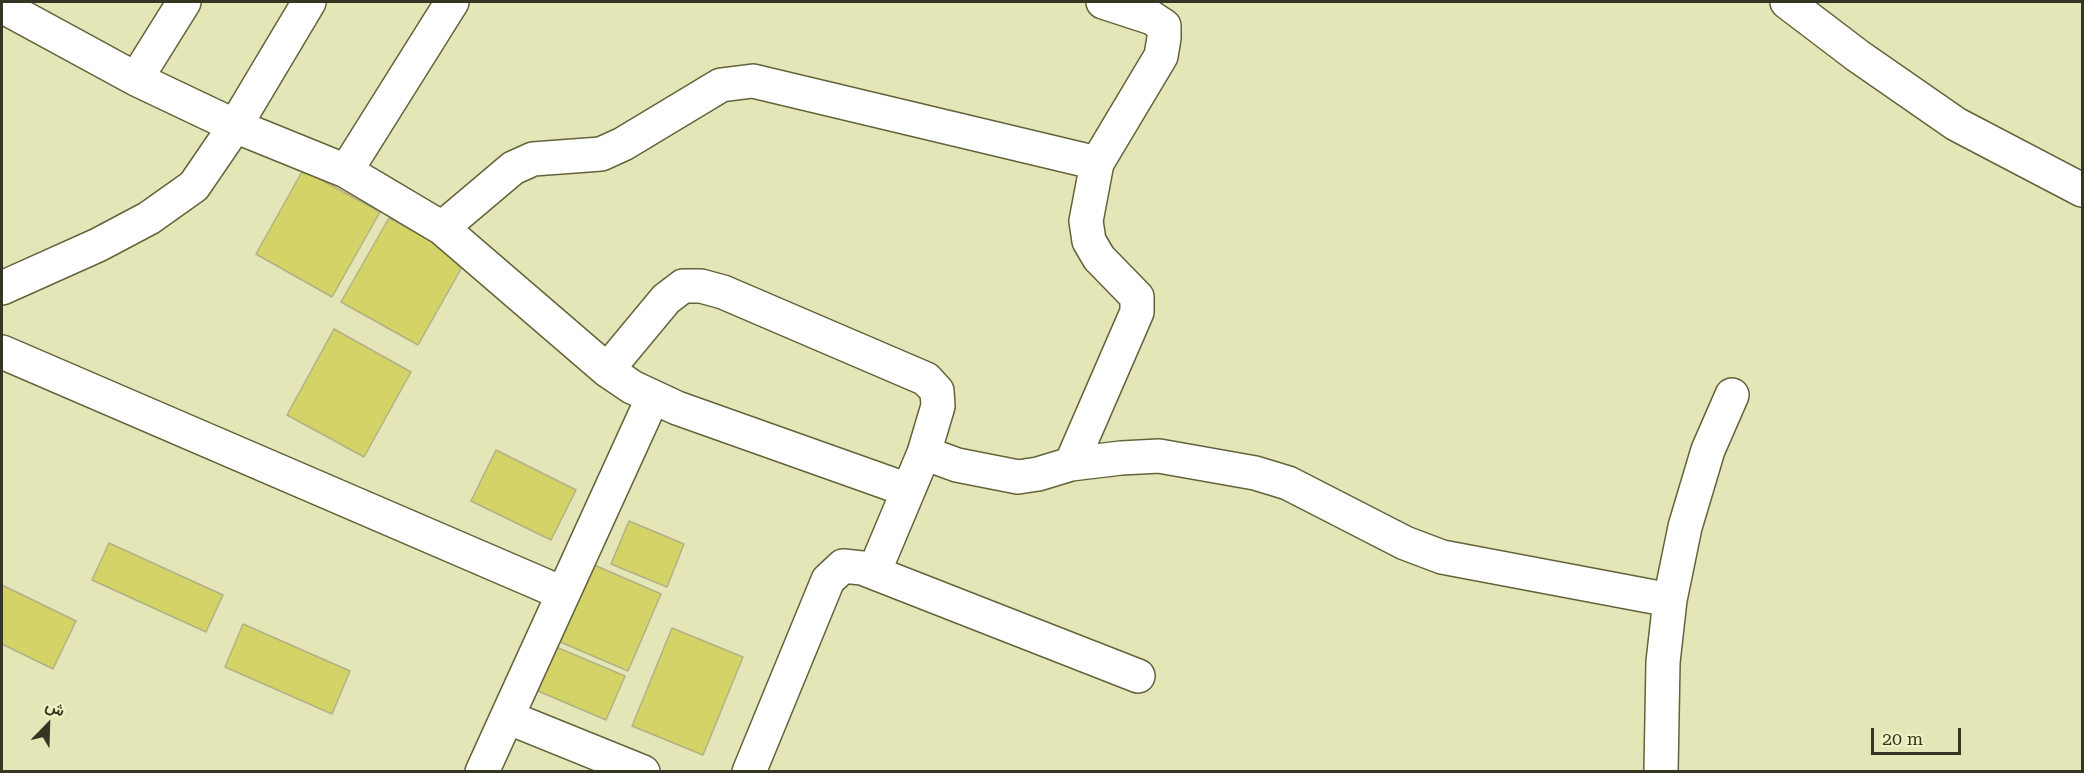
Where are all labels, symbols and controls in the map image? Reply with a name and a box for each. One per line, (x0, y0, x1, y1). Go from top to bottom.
north arrow (18, 695, 78, 755)
text: ش (43, 695, 68, 720)
scale bar (1874, 716, 1964, 754)
text: 20 m (1882, 728, 1923, 749)

